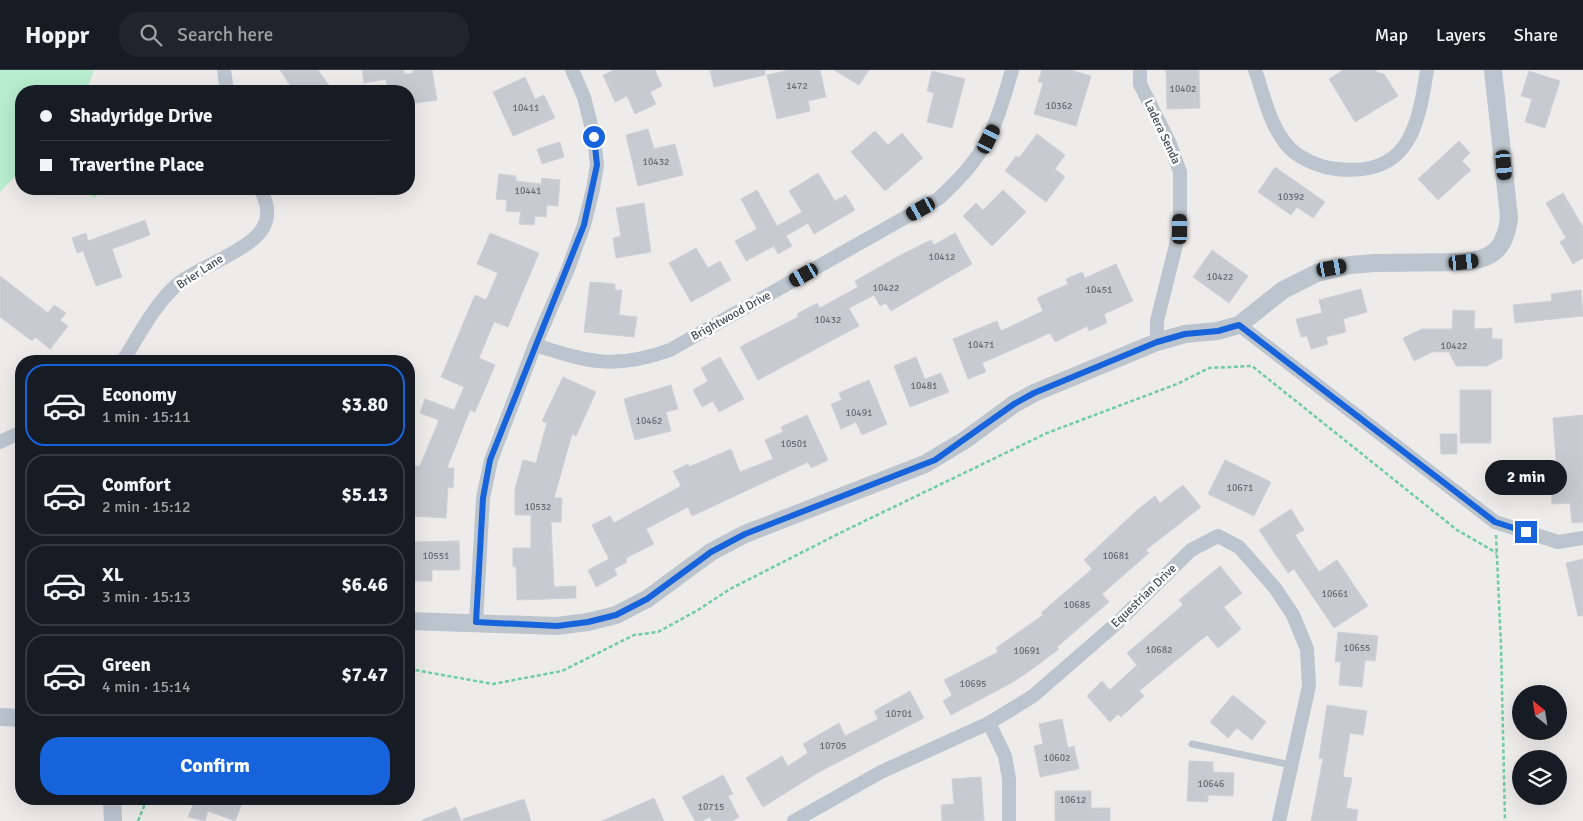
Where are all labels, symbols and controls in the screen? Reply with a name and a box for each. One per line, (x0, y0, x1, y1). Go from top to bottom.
search box (119, 12, 469, 57)
text: Hoppr (25, 20, 89, 50)
icon: search (137, 21, 165, 49)
text: Search here (177, 23, 273, 47)
text: Map (1375, 24, 1408, 46)
text: Layers (1436, 24, 1486, 46)
text: Share (1514, 24, 1558, 46)
house number: 1472 (786, 80, 808, 92)
house number: 10402 (1169, 83, 1197, 95)
street label: Ladera Senda (1141, 97, 1183, 167)
house number: 10362 (1045, 100, 1073, 112)
house number: 10411 (512, 102, 540, 114)
text: Shadyridge Drive (70, 104, 212, 128)
car (975, 122, 1002, 156)
route start (583, 126, 605, 148)
car (1495, 149, 1512, 181)
text: Travertine Place (70, 153, 204, 177)
house number: 10432 (642, 156, 670, 168)
house number: 10441 (514, 185, 542, 197)
house number: 10392 (1277, 191, 1305, 203)
car (904, 195, 937, 223)
car (1172, 214, 1187, 244)
street label: Brier Lane (174, 251, 226, 293)
house number: 10412 (928, 251, 956, 263)
car (1448, 253, 1479, 271)
car (1315, 258, 1348, 278)
car (787, 261, 820, 289)
house number: 10422 (1206, 271, 1234, 283)
house number: 10422 (872, 282, 900, 294)
house number: 10451 (1085, 284, 1113, 296)
street label: Brightwood Drive (688, 288, 774, 344)
house number: 10432 (814, 314, 842, 326)
house number: 10471 (967, 339, 995, 351)
house number: 10422 (1440, 340, 1468, 352)
house number: 10481 (910, 380, 938, 392)
icon: car (42, 383, 87, 428)
text: Economy (102, 383, 176, 407)
text: $3.80 (342, 393, 388, 417)
text: 1 min · 15:11 (102, 407, 191, 427)
house number: 10491 (845, 407, 873, 419)
house number: 10462 (635, 415, 663, 427)
house number: 10501 (780, 438, 808, 450)
callout: 2 min (1485, 460, 1567, 494)
text: 2 min (1507, 467, 1545, 487)
icon: car (42, 473, 87, 518)
text: Comfort (102, 473, 171, 497)
house number: 10671 (1226, 482, 1254, 494)
text: $5.13 (342, 483, 388, 507)
text: 2 min · 15:12 (102, 497, 191, 517)
house number: 10532 (524, 501, 552, 513)
route end (1515, 521, 1537, 543)
house number: 10551 (422, 550, 450, 562)
house number: 10681 (1102, 550, 1130, 562)
street label: Equestrian Drive (1108, 561, 1180, 631)
icon: car (42, 563, 87, 608)
text: XL (102, 563, 124, 587)
text: $6.46 (342, 573, 388, 597)
text: 3 min · 15:13 (102, 587, 191, 607)
house number: 10661 (1321, 588, 1349, 600)
house number: 10685 (1063, 599, 1091, 611)
house number: 10655 (1343, 642, 1371, 654)
house number: 10682 (1145, 644, 1173, 656)
house number: 10691 (1013, 645, 1041, 657)
icon: car (42, 653, 87, 698)
text: Green (102, 653, 151, 677)
text: $7.47 (342, 663, 388, 687)
text: 4 min · 15:14 (102, 677, 191, 697)
house number: 10695 (959, 678, 987, 690)
north arrow (1512, 685, 1568, 740)
map controls (1512, 685, 1567, 805)
house number: 10701 (885, 708, 913, 720)
button: Confirm (40, 737, 390, 795)
house number: 10705 (819, 740, 847, 752)
button: layers (1512, 750, 1567, 805)
house number: 10602 (1043, 752, 1071, 764)
house number: 10646 (1197, 778, 1225, 790)
house number: 10612 (1059, 794, 1087, 806)
house number: 10715 (697, 801, 725, 813)

